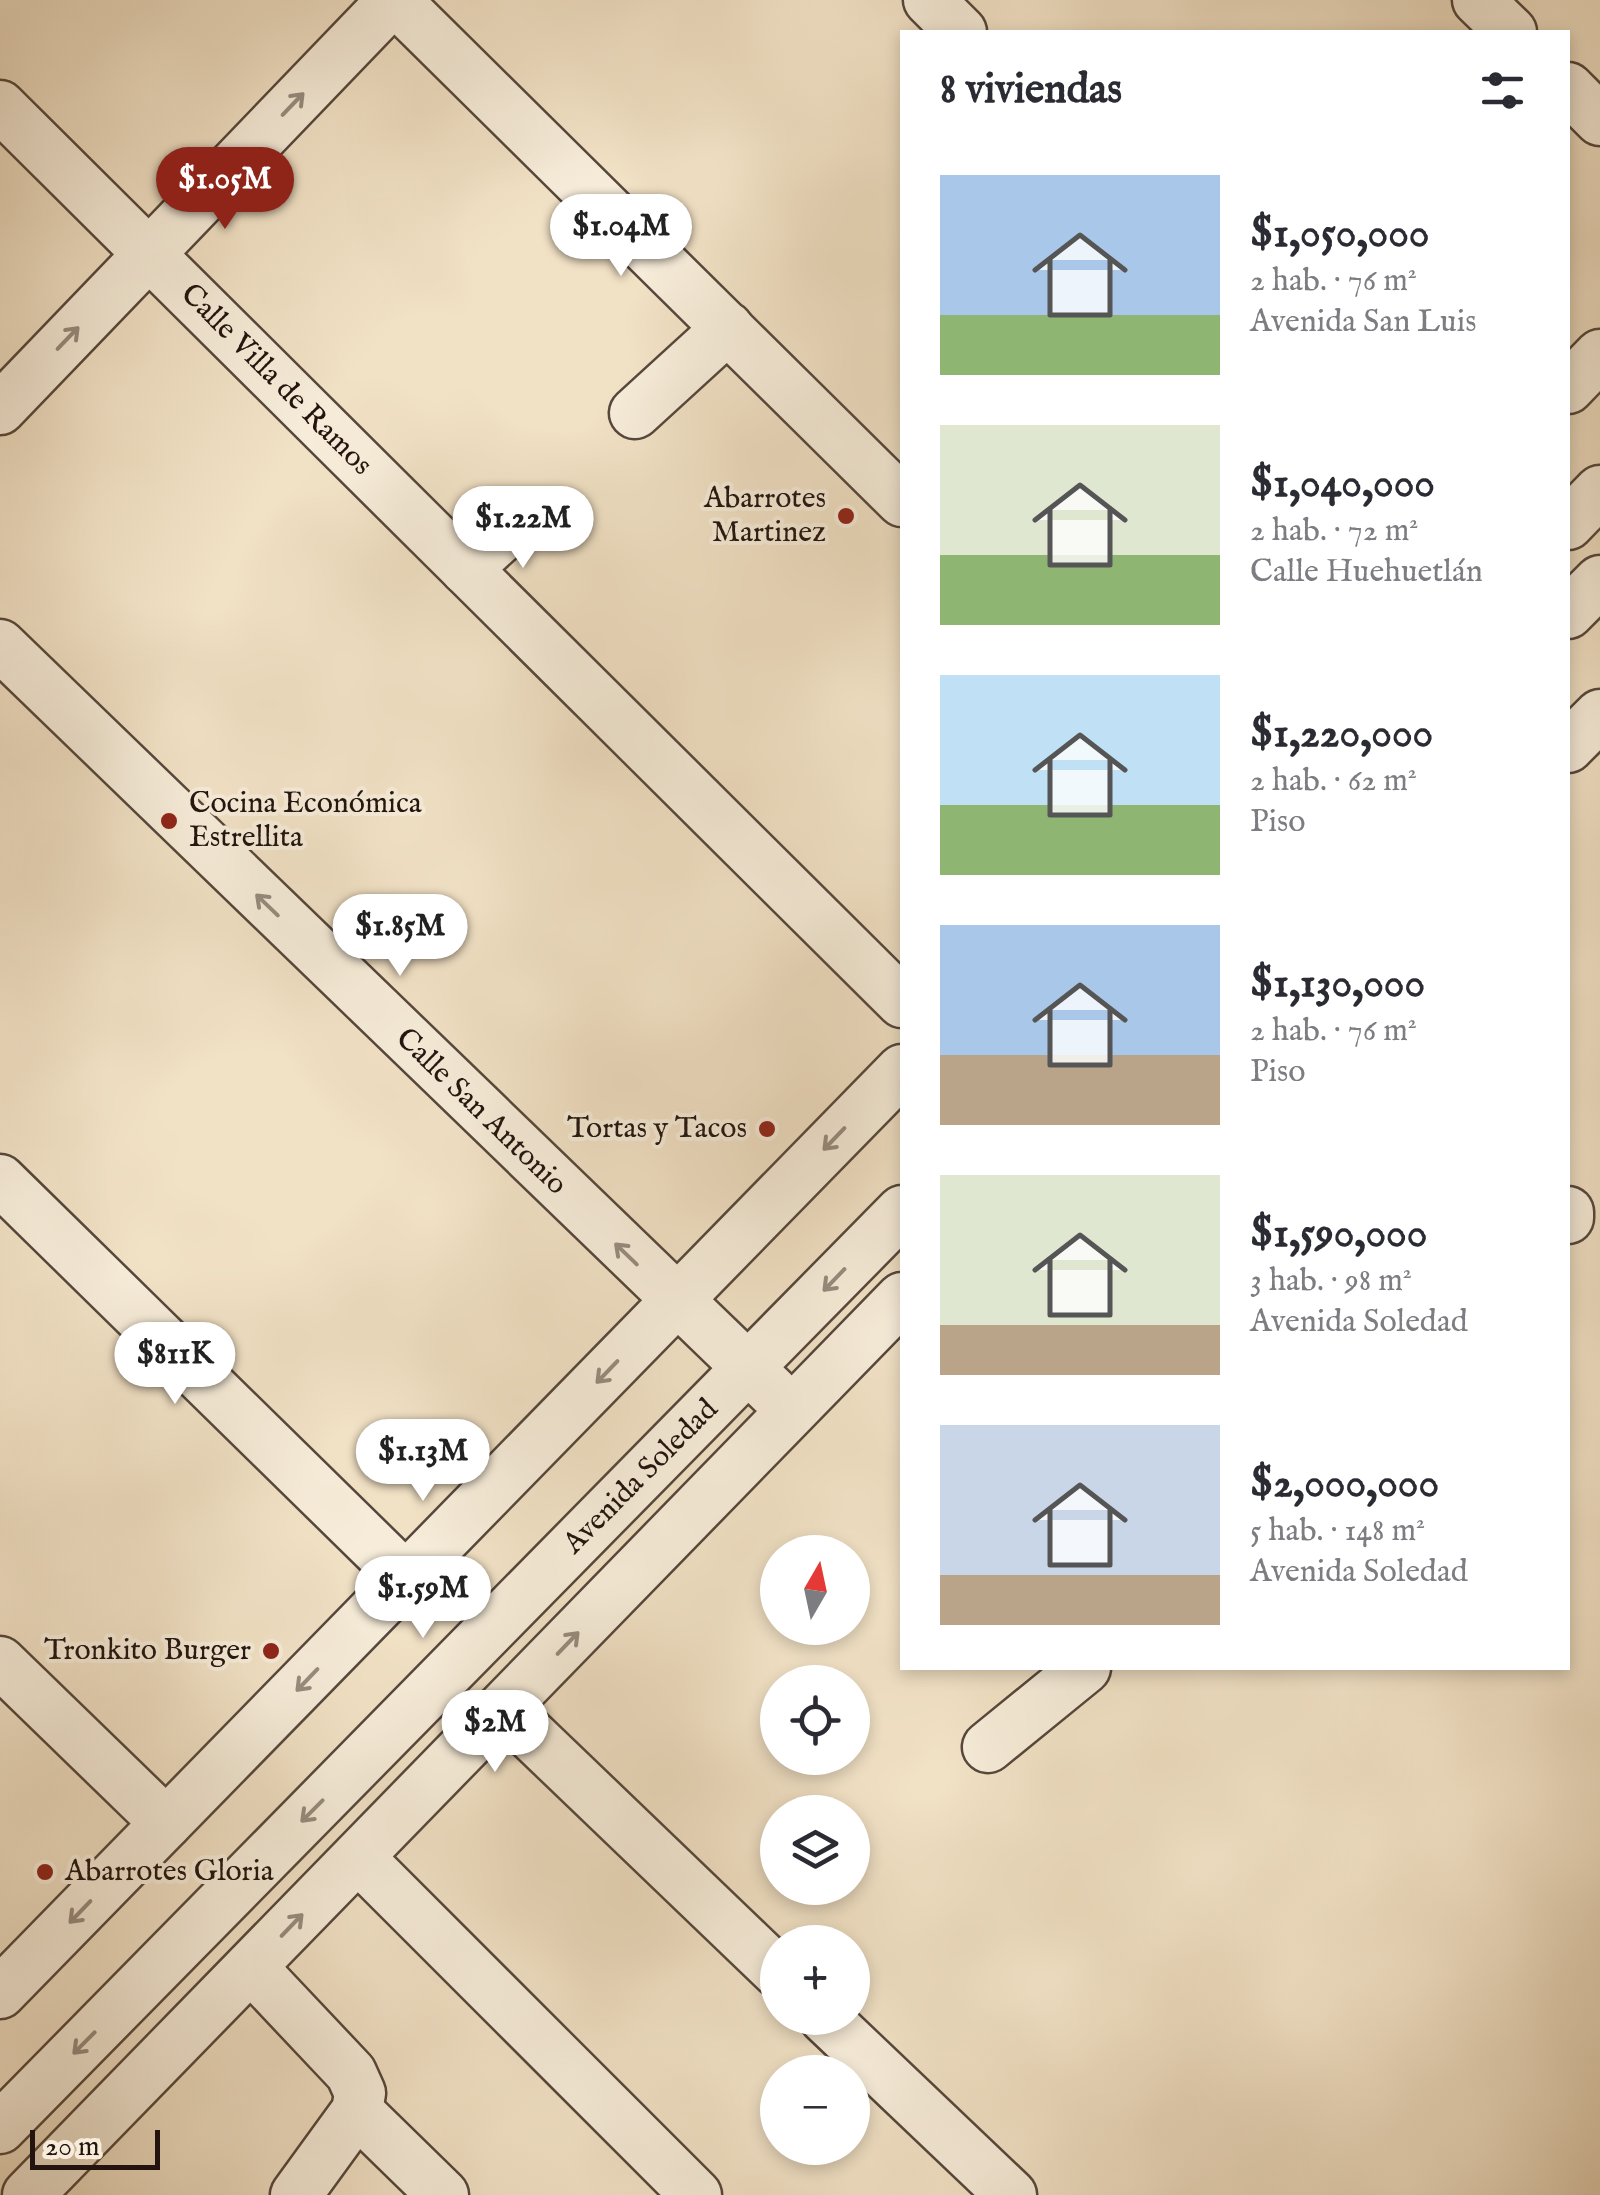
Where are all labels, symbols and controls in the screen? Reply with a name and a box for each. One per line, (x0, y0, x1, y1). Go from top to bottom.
icon: filters (1475, 63, 1530, 118)
text: 8 viviendas (940, 64, 1122, 117)
one-way arrow (281, 93, 305, 117)
pin: $1.05M (144, 147, 306, 232)
text: $1.05M (178, 159, 272, 200)
pin: $1.04M (540, 194, 702, 279)
text: $1.04M (572, 206, 670, 247)
text: $1,050,000 (1250, 208, 1429, 261)
icon: home (1020, 215, 1140, 335)
text: 2 hab. · 76 m² (1250, 261, 1417, 302)
street label: Calle Villa de Ramos (172, 276, 380, 484)
text: Avenida San Luis (1250, 302, 1476, 343)
one-way arrow (55, 327, 79, 351)
text: $1,040,000 (1250, 458, 1435, 511)
icon: home (1020, 465, 1140, 585)
place label: Abarrotes Martinez (703, 480, 826, 552)
pin: $1.22M (442, 486, 604, 571)
text: $1.22M (475, 498, 571, 539)
marker: Abarrotes Martinez (835, 505, 857, 527)
text: 2 hab. · 72 m² (1250, 511, 1418, 552)
text: Calle Huehuetlán (1250, 552, 1483, 593)
text: $1,220,000 (1250, 708, 1433, 761)
icon: home (1020, 715, 1140, 835)
text: 2 hab. · 62 m² (1250, 761, 1417, 802)
place label: Cocina Económica Estrellita (189, 785, 422, 857)
text: Piso (1250, 802, 1306, 843)
marker: Cocina Económica Estrellita (158, 810, 180, 832)
one-way arrow (256, 893, 280, 917)
pin: $1.85M (319, 894, 481, 979)
text: $1.85M (355, 906, 445, 947)
text: $1,130,000 (1250, 958, 1425, 1011)
icon: home (1020, 965, 1140, 1085)
text: 2 hab. · 76 m² (1250, 1011, 1417, 1052)
street label: Calle San Antonio (387, 1020, 575, 1204)
text: Piso (1250, 1052, 1306, 1093)
place label: Tortas y Tacos (567, 1110, 747, 1148)
marker: Tortas y Tacos (756, 1118, 778, 1140)
one-way arrow (823, 1127, 847, 1151)
text: $1,590,000 (1250, 1208, 1427, 1261)
icon: home (1020, 1215, 1140, 1335)
one-way arrow (614, 1242, 638, 1266)
text: 3 hab. · 98 m² (1250, 1261, 1412, 1302)
one-way arrow (822, 1268, 846, 1292)
text: Avenida Soledad (1250, 1302, 1468, 1343)
pin: $811K (105, 1322, 245, 1407)
text: $811K (136, 1334, 214, 1375)
one-way arrow (595, 1359, 619, 1383)
street label: Avenida Soledad (555, 1391, 727, 1563)
pin: $1.13M (342, 1419, 504, 1504)
text: $1.13M (378, 1431, 468, 1472)
text: $2,000,000 (1250, 1458, 1439, 1511)
icon: home (1020, 1465, 1140, 1585)
text: 5 hab. · 148 m² (1250, 1511, 1425, 1552)
north arrow (760, 1535, 870, 1645)
map controls (760, 1535, 870, 2165)
text: Avenida Soledad (1250, 1552, 1468, 1593)
pin: $1.59M (342, 1556, 504, 1641)
text: $1.59M (377, 1568, 469, 1609)
one-way arrow (556, 1631, 580, 1655)
place label: Tronkito Burger (44, 1632, 251, 1670)
marker: Tronkito Burger (260, 1640, 282, 1662)
button: locate (760, 1665, 870, 1775)
one-way arrow (295, 1667, 319, 1691)
pin: $2M (447, 1690, 543, 1775)
text: $2M (464, 1702, 526, 1743)
button: layers (760, 1795, 870, 1905)
one-way arrow (300, 1799, 324, 1823)
place label: Abarrotes Gloria (64, 1853, 274, 1891)
marker: Abarrotes Gloria (34, 1861, 56, 1883)
one-way arrow (68, 1899, 92, 1923)
one-way arrow (279, 1913, 303, 1937)
button: + (760, 1925, 870, 2035)
one-way arrow (72, 2030, 96, 2054)
button: − (760, 2055, 870, 2165)
scale bar (30, 2125, 160, 2170)
text: 20 m (45, 2130, 100, 2165)

